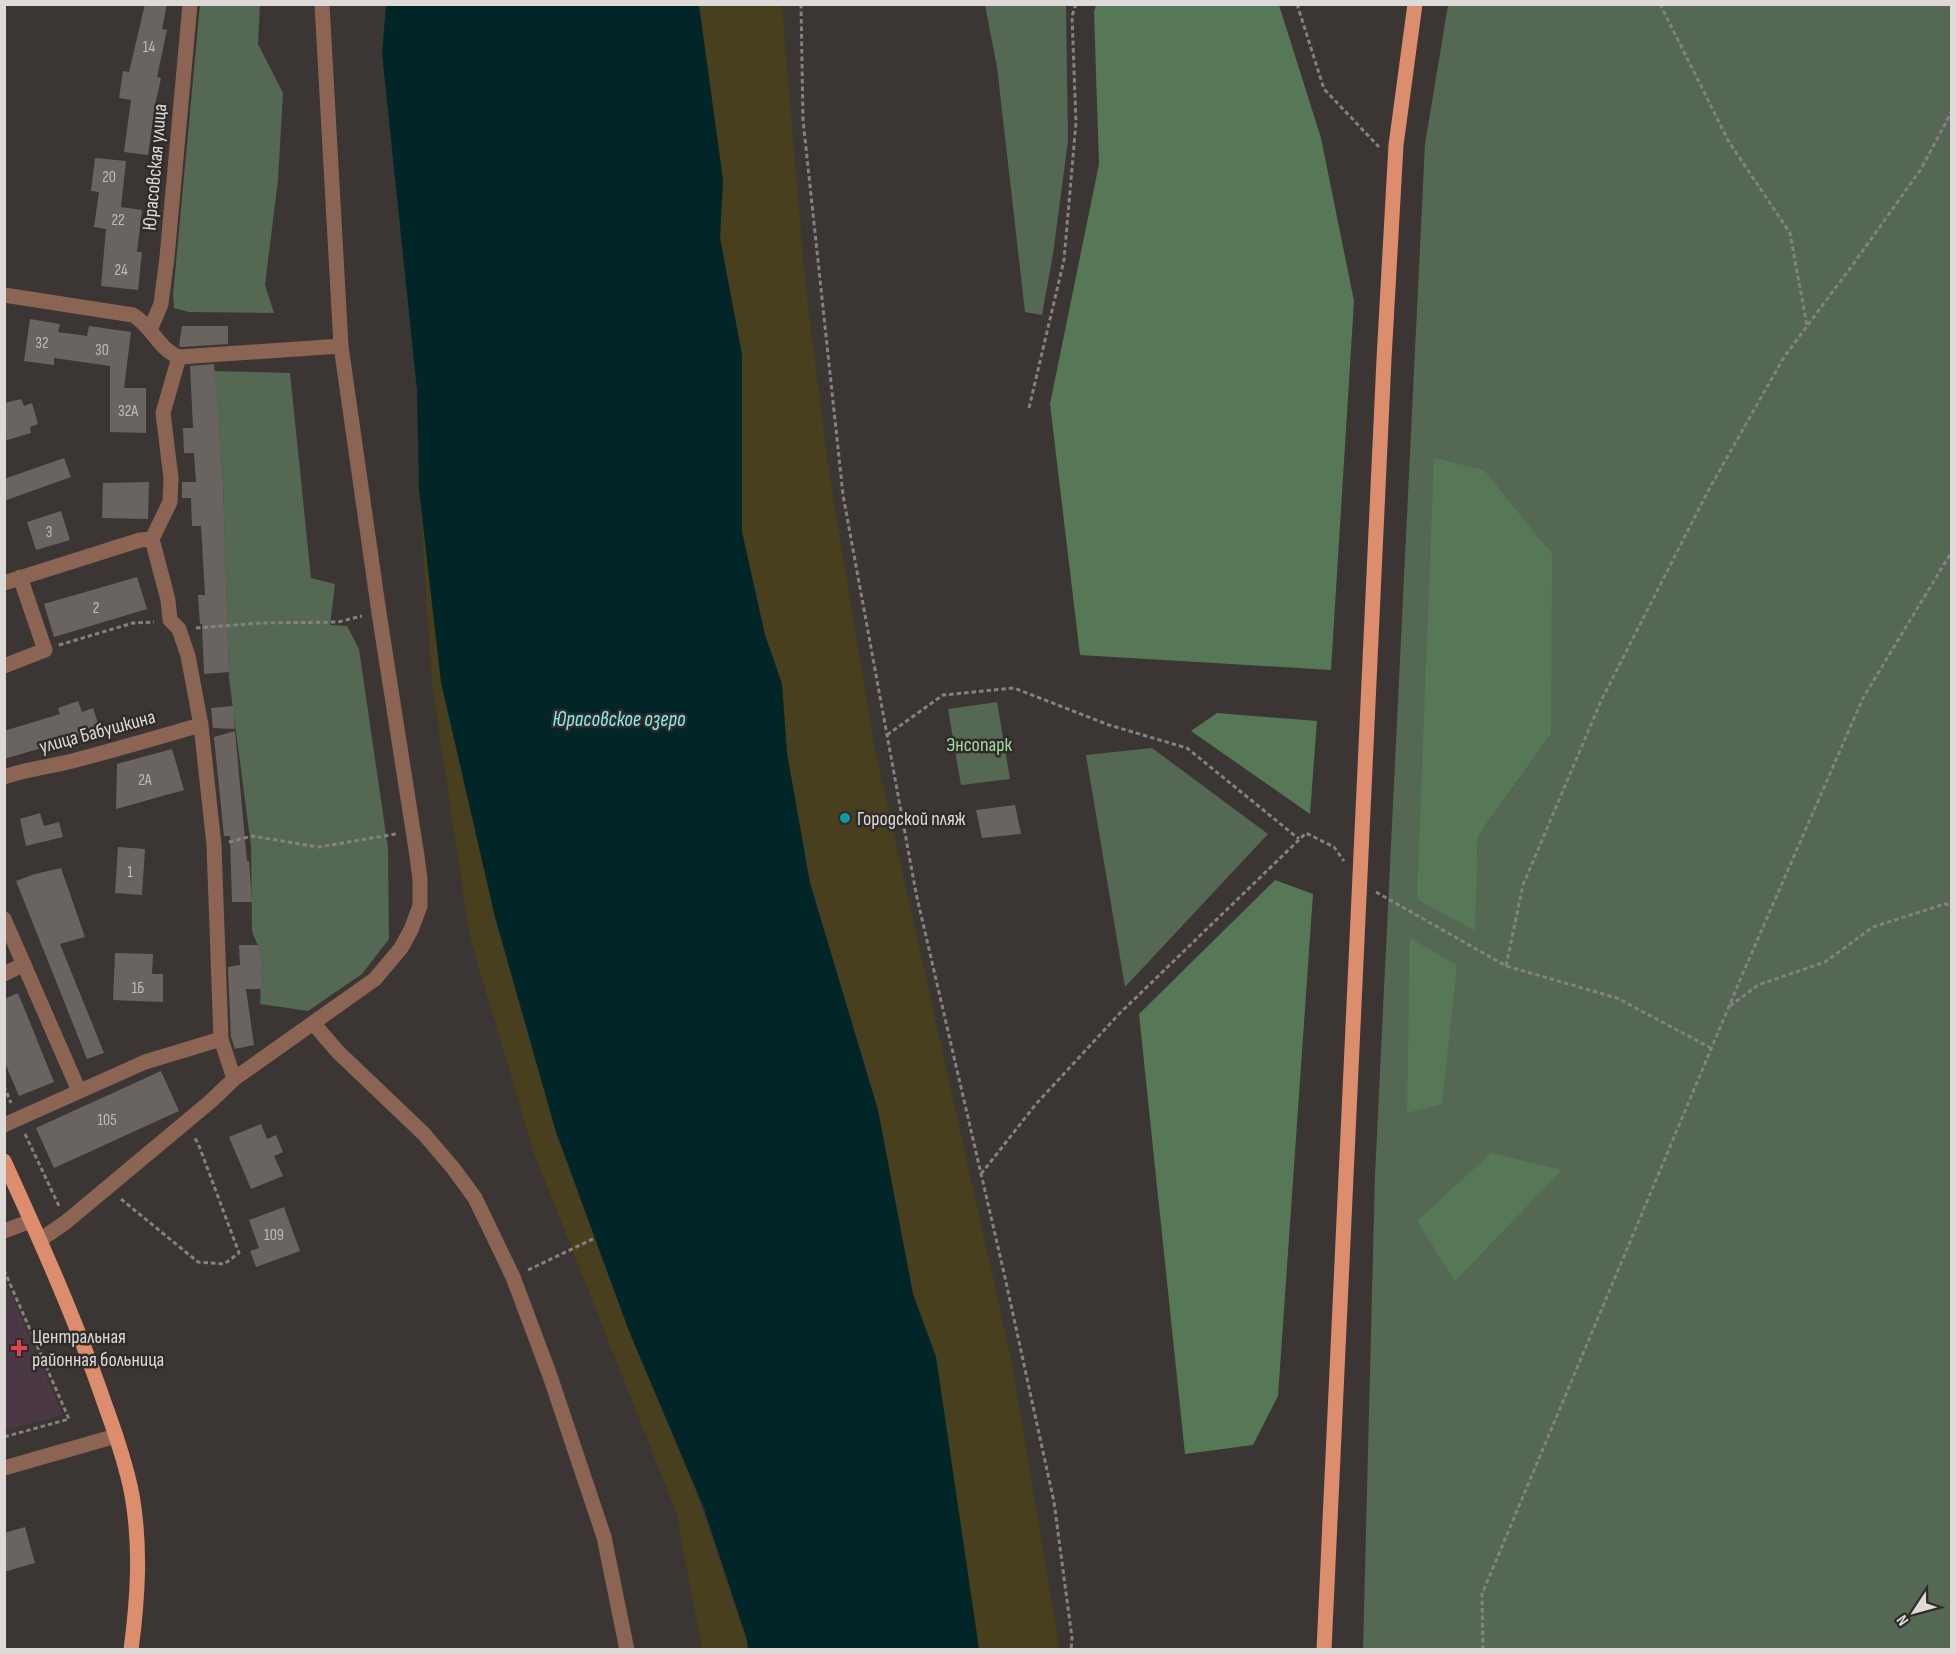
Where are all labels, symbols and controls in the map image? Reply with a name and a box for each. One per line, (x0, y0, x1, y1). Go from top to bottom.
house number: 14 (143, 38, 155, 57)
street label: Юрасовская улица (138, 103, 172, 231)
house number: 20 (102, 168, 116, 187)
house number: 22 (111, 211, 125, 230)
house number: 24 (114, 261, 128, 280)
house number: 32 (35, 334, 49, 353)
house number: 30 (95, 341, 109, 360)
house number: 32А (118, 402, 138, 421)
house number: 3 (46, 523, 52, 542)
house number: 2 (93, 599, 99, 618)
street label: улица Бабушкина (37, 705, 158, 759)
water label: Юрасовское озеро (552, 707, 686, 732)
park label: Энсопарк (946, 733, 1012, 757)
house number: 2А (138, 771, 152, 790)
place label: Городской пляж (857, 807, 966, 831)
marker: Городской пляж (838, 811, 852, 825)
house number: 1 (127, 863, 133, 882)
house number: 1Б (132, 979, 144, 998)
house number: 105 (97, 1111, 117, 1130)
house number: 109 (264, 1226, 284, 1245)
place label: Центральная районная больница (32, 1325, 164, 1372)
marker: Центральная районная больница (10, 1339, 28, 1357)
north arrow (1884, 1582, 1944, 1642)
text: N (1893, 1611, 1913, 1629)

